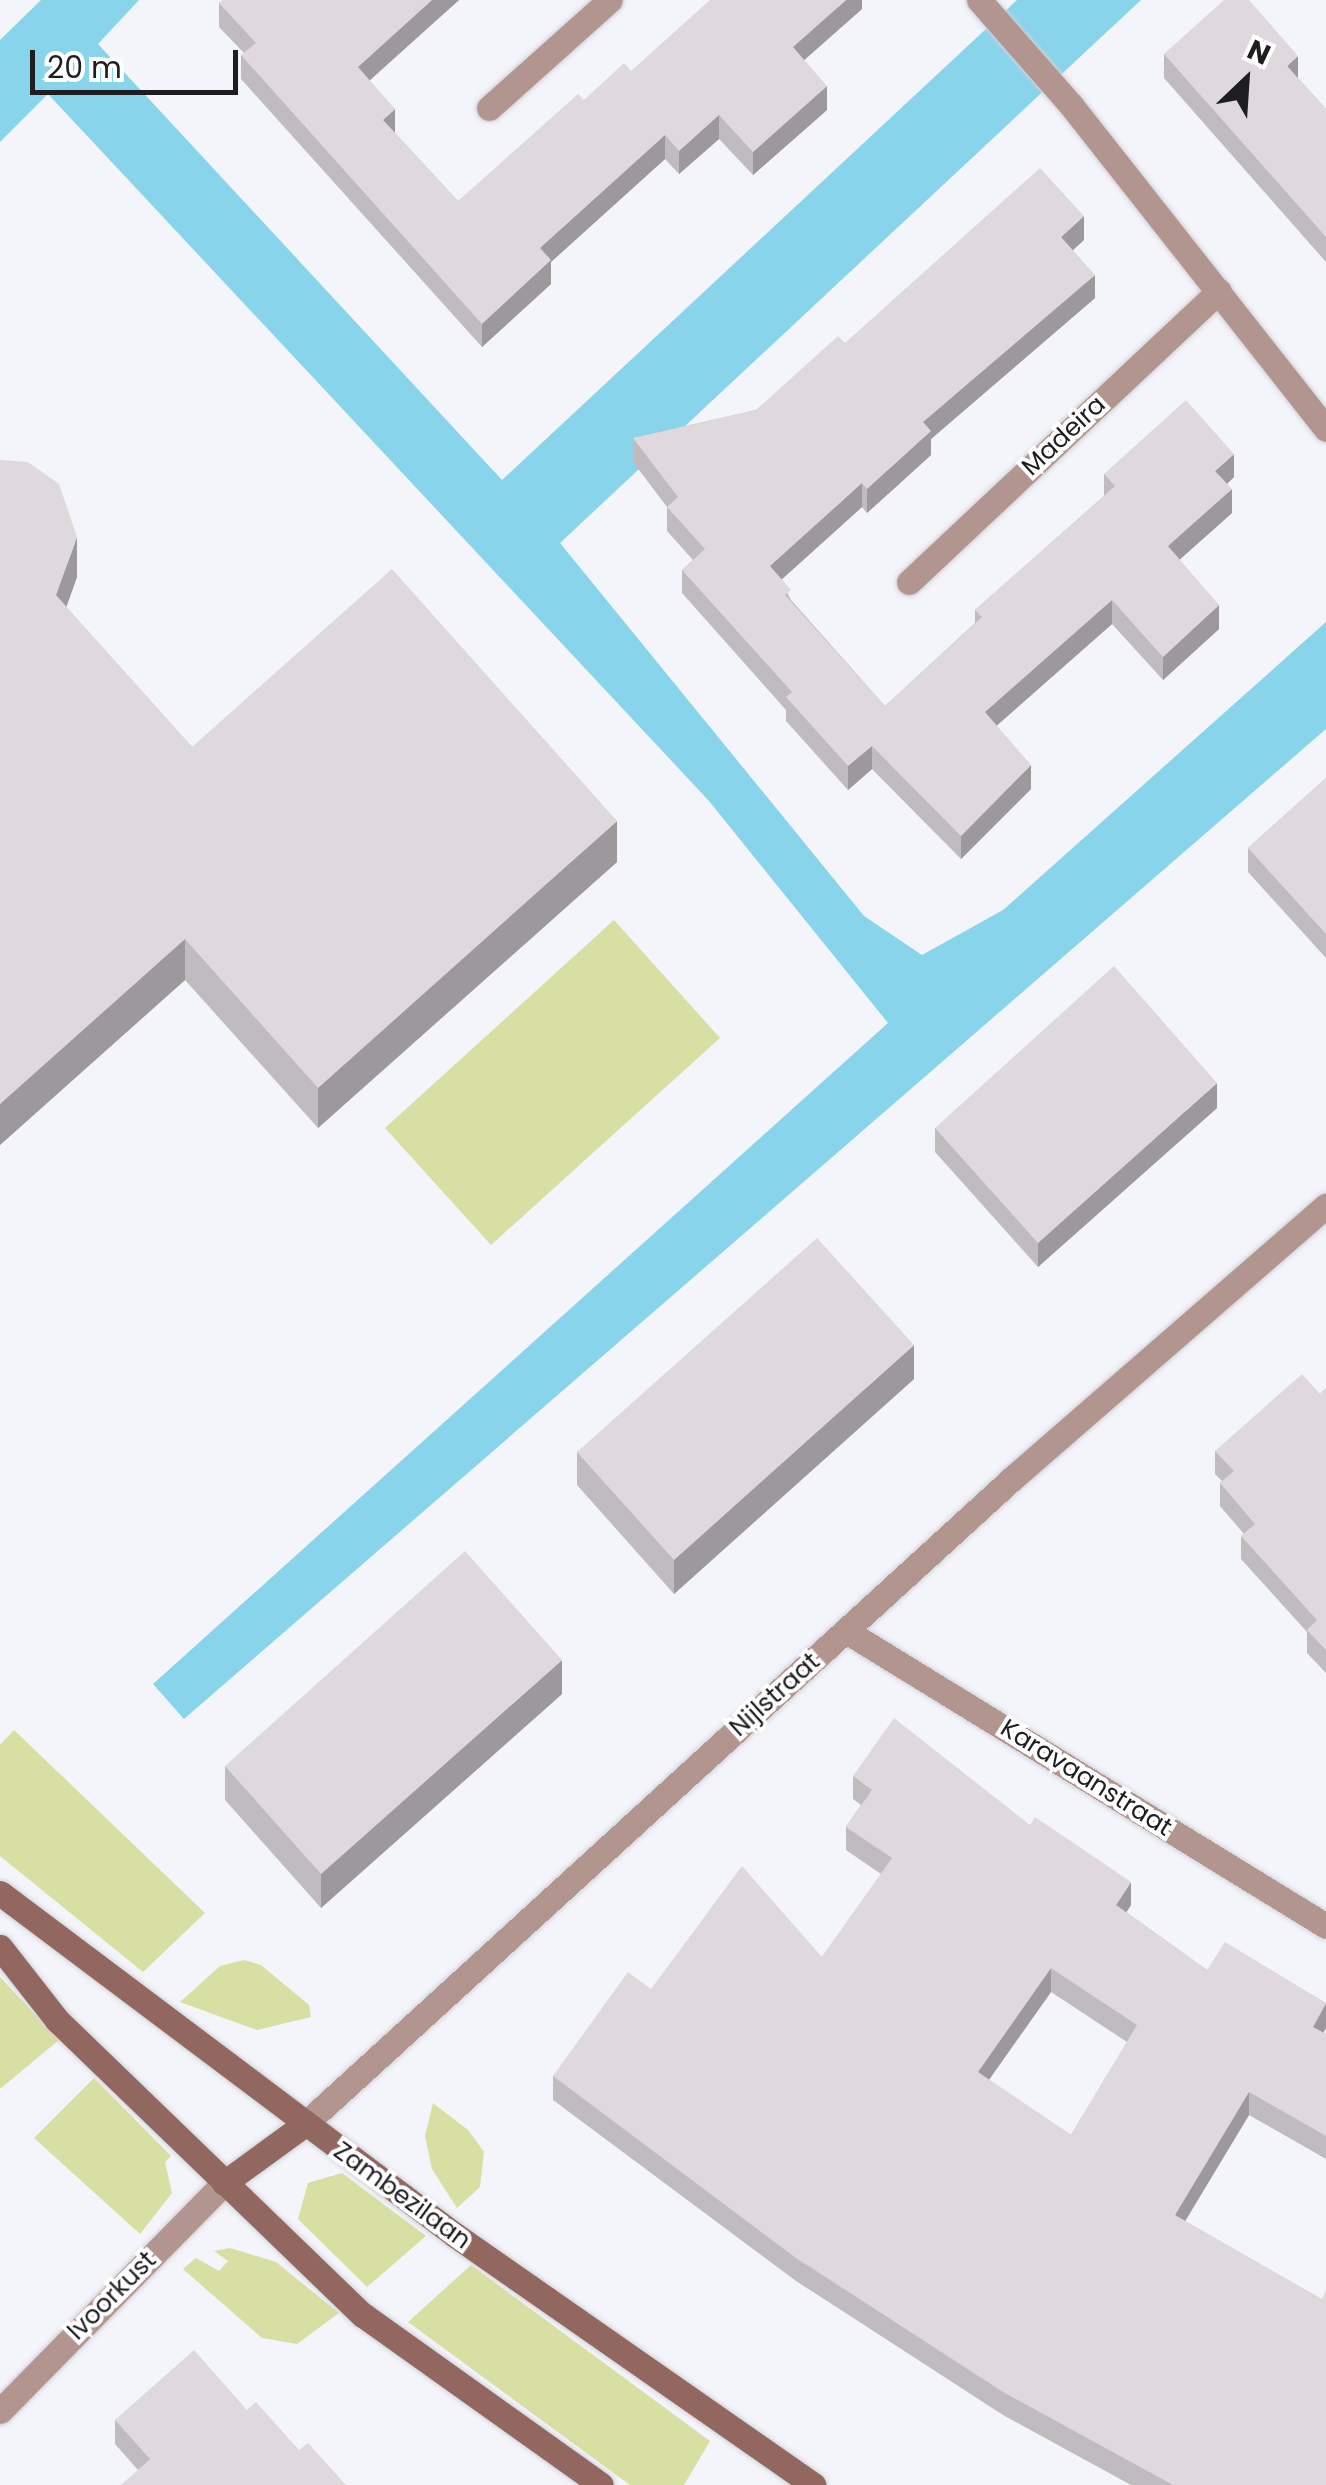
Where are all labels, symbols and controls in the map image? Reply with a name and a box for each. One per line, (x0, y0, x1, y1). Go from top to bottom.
scale bar (35, 30, 242, 92)
north arrow (1196, 30, 1296, 130)
text: N (1241, 30, 1277, 74)
text: 20 m (47, 46, 122, 89)
street label: Madeira (1016, 390, 1112, 482)
street label: Nijlstraat (724, 1647, 826, 1743)
street label: Karavaanstraat (995, 1713, 1177, 1843)
street label: Zambezilaan (328, 2136, 476, 2256)
street label: Ivoorkust (62, 2246, 162, 2346)

